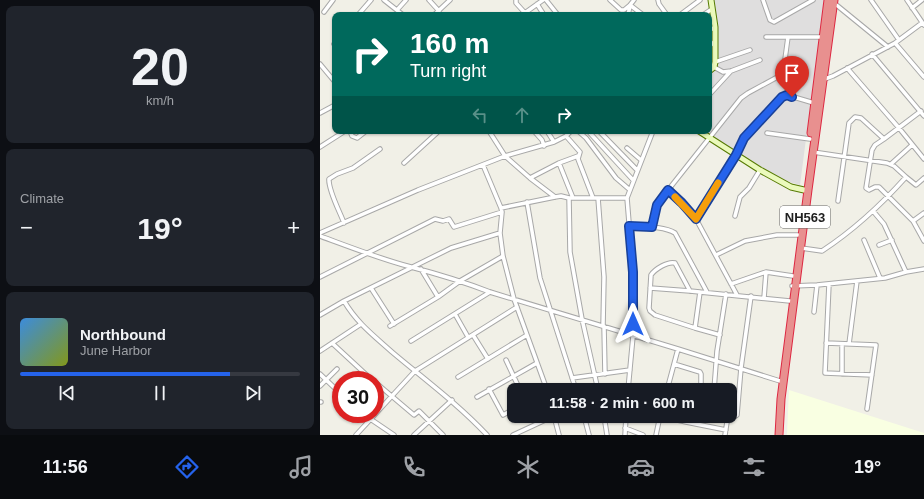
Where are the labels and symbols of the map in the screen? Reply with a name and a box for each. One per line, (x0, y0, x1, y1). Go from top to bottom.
pin (775, 56, 809, 97)
road number: NH563 (780, 206, 830, 228)
position arrow (612, 303, 654, 345)
speed limit sign: 30 (332, 371, 384, 423)

